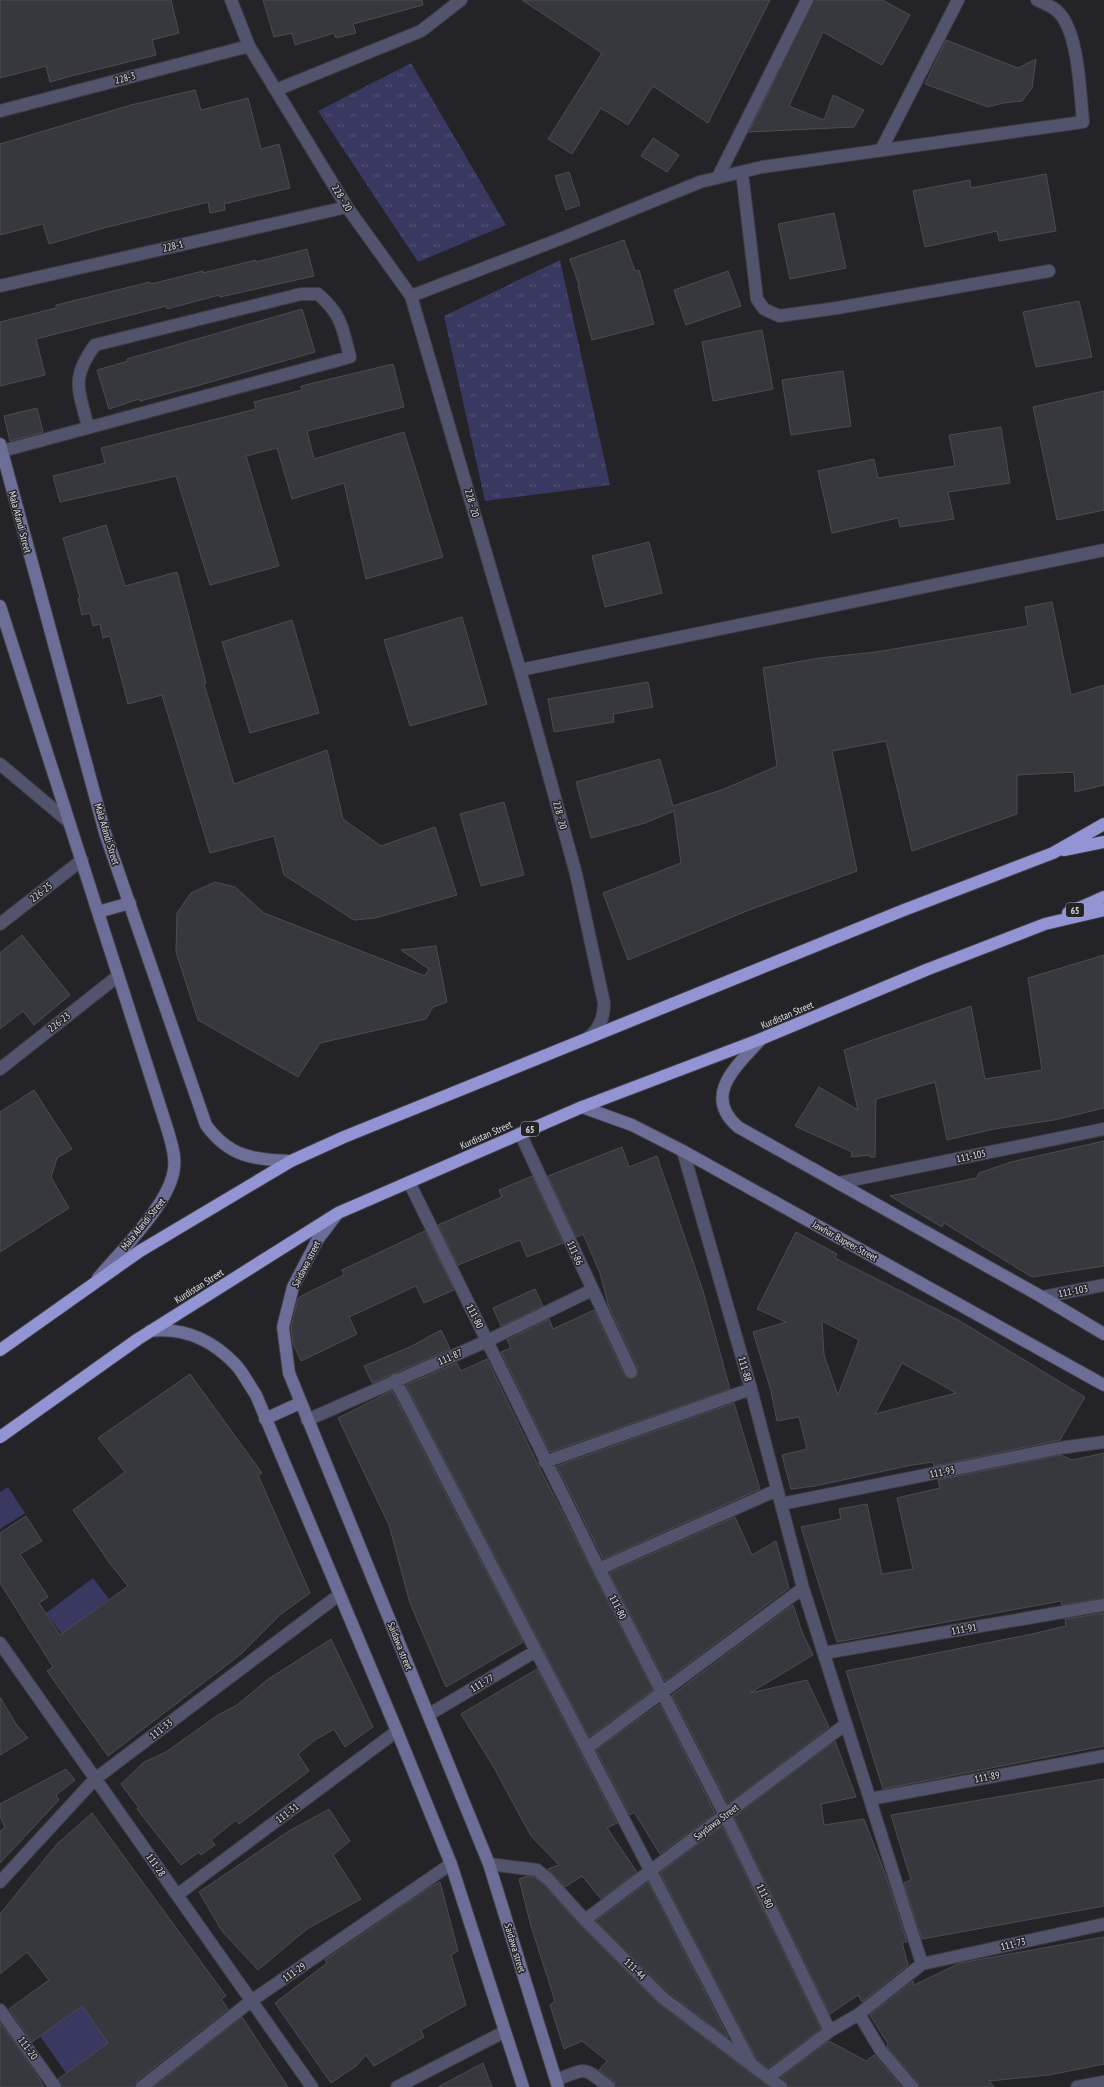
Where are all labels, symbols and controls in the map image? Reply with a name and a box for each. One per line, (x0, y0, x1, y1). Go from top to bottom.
street label: 228-3 (113, 69, 137, 87)
street label: 228 - 20 (329, 182, 355, 214)
street label: 228-1 (161, 237, 185, 255)
street label: 228 - 20 (462, 487, 482, 519)
street label: Mala Afandi Street (5, 490, 35, 555)
street label: 228 - 20 (550, 799, 570, 831)
street label: Mala Afandi Street (91, 802, 123, 867)
street label: 226-25 (27, 879, 55, 905)
road number: 65 (1066, 903, 1084, 917)
street label: Kurdistan Street (759, 998, 815, 1032)
street label: 226-23 (45, 1009, 73, 1035)
street label: Kurdistan Street (458, 1118, 514, 1152)
road number: 65 (521, 1122, 539, 1136)
street label: 111-105 (955, 1147, 987, 1165)
street label: Mala Afandi Street (118, 1195, 168, 1253)
street label: Jawhar Bapeer Street (809, 1217, 880, 1264)
street label: Saidawa street (289, 1238, 323, 1289)
street label: 111-86 (564, 1239, 586, 1268)
street label: Kurdistan Street (172, 1266, 226, 1306)
street label: 111-103 (1057, 1282, 1089, 1300)
street label: 111-80 (463, 1302, 487, 1331)
street label: 111-87 (436, 1346, 464, 1368)
street label: 111-88 (735, 1355, 755, 1383)
street label: 111-93 (928, 1463, 956, 1481)
street label: 111-80 (606, 1593, 630, 1622)
street label: Saidawa street (384, 1620, 416, 1672)
street label: 111-91 (950, 1620, 978, 1638)
street label: 111-77 (468, 1671, 496, 1695)
street label: 111-33 (147, 1716, 175, 1742)
street label: 111-89 (973, 1768, 1001, 1786)
street label: 111-31 (273, 1800, 301, 1826)
street label: Saydawa Street (691, 1801, 741, 1843)
street label: 111-28 (143, 1851, 169, 1879)
street label: 111-80 (754, 1882, 777, 1911)
street label: Saidawa street (501, 1922, 529, 1974)
street label: 111-73 (999, 1935, 1027, 1953)
street label: 111-44 (621, 1955, 649, 1983)
street label: 111-29 (280, 1959, 308, 1985)
street label: 111-20 (15, 2034, 41, 2062)

